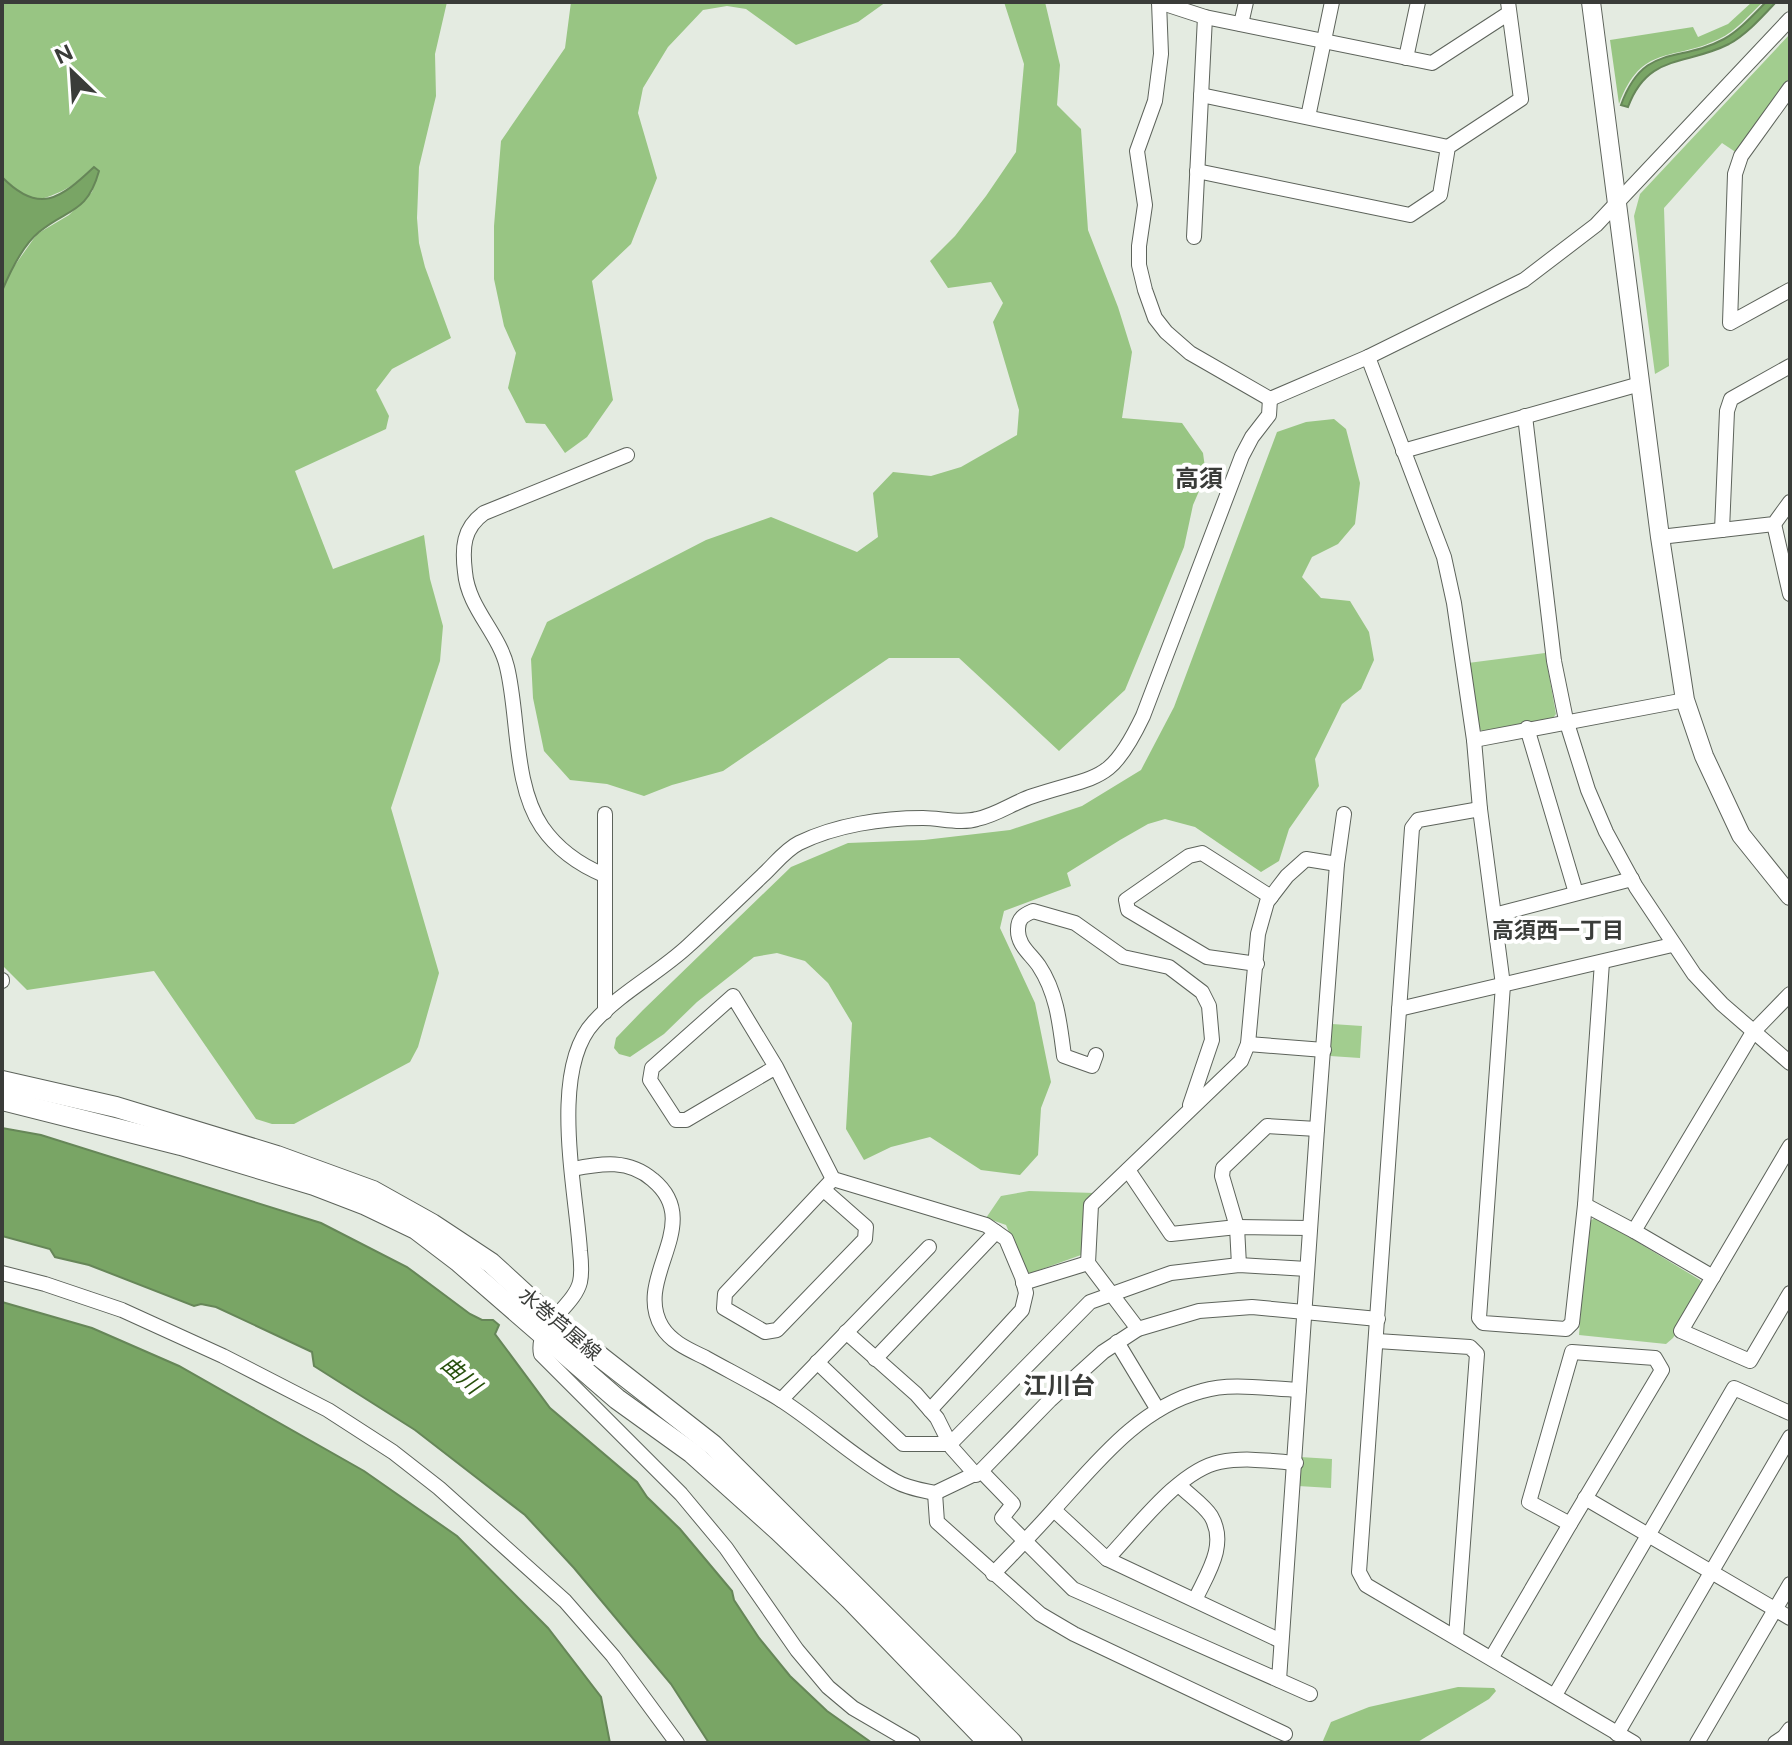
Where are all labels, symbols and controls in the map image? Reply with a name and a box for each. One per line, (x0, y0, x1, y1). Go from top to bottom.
north arrow (32, 32, 112, 112)
text: N (50, 38, 77, 70)
district label: 高須 (1175, 464, 1223, 493)
district label: 高須西一丁目 (1492, 917, 1624, 944)
street label: 水巻芦屋線 (514, 1283, 606, 1365)
water label: 曲川 (436, 1350, 488, 1401)
district label: 江川台 (1023, 1371, 1095, 1400)

